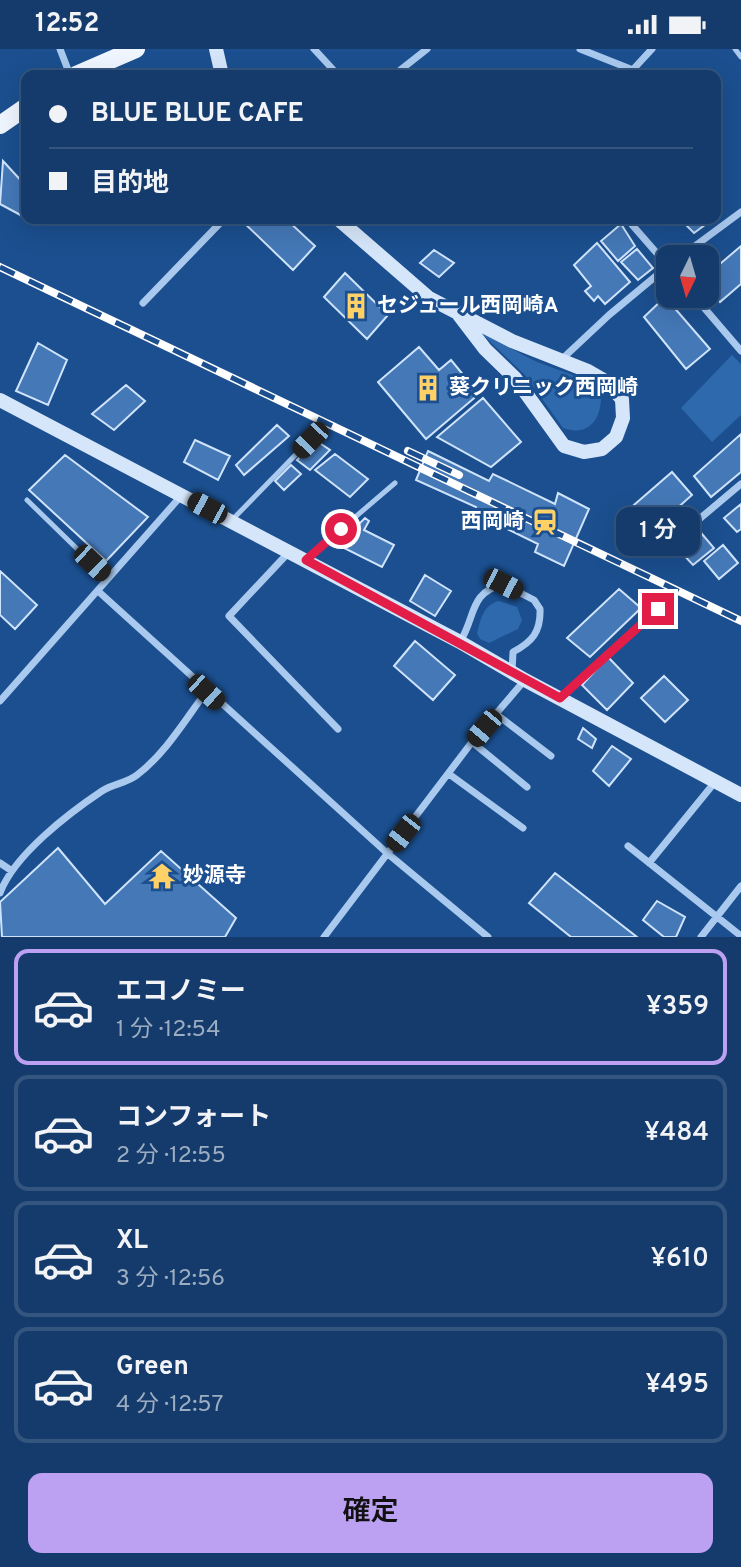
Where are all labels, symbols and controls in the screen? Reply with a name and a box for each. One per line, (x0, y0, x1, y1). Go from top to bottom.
text: 12:52 (35, 8, 99, 41)
text: BLUE BLUE CAFE (91, 98, 304, 131)
text: 目的地 (91, 168, 169, 201)
north arrow (656, 245, 719, 308)
map controls (656, 245, 719, 308)
building icon: セジュール西岡崎A (341, 291, 371, 321)
place label: セジュール西岡崎A (377, 293, 559, 320)
building icon: 葵クリニック西岡崎 (413, 373, 443, 403)
place label: 葵クリニック西岡崎 (449, 375, 638, 402)
car (288, 418, 333, 462)
car (184, 489, 231, 527)
station icon: 西岡崎 (530, 507, 560, 537)
callout: 1 分 (616, 507, 700, 557)
place label: 西岡崎 (461, 509, 524, 536)
route start (325, 513, 357, 545)
text: 1 分 (639, 517, 677, 546)
car (70, 541, 115, 585)
car (480, 565, 527, 603)
route end (642, 593, 674, 625)
car (184, 670, 229, 714)
car (463, 705, 506, 751)
car (382, 810, 425, 856)
temple icon: 妙源寺 (147, 861, 177, 891)
place label: 妙源寺 (183, 863, 246, 890)
icon: car (32, 976, 95, 1039)
text: エコノミー (116, 976, 246, 1009)
text: ¥359 (646, 991, 709, 1024)
text: 1 分 · 12:54 (116, 1016, 221, 1045)
icon: car (32, 1102, 95, 1165)
text: コンフォート (116, 1102, 271, 1135)
text: ¥484 (644, 1117, 709, 1150)
text: 2 分 · 12:55 (116, 1142, 226, 1171)
text: XL (116, 1225, 148, 1258)
icon: car (32, 1228, 95, 1291)
text: ¥610 (651, 1243, 709, 1276)
text: 3 分 · 12:56 (116, 1265, 225, 1294)
text: Green (116, 1351, 189, 1384)
icon: car (32, 1354, 95, 1417)
text: ¥495 (645, 1369, 709, 1402)
text: 4 分 · 12:57 (116, 1391, 223, 1420)
button: 確定 (28, 1473, 713, 1553)

